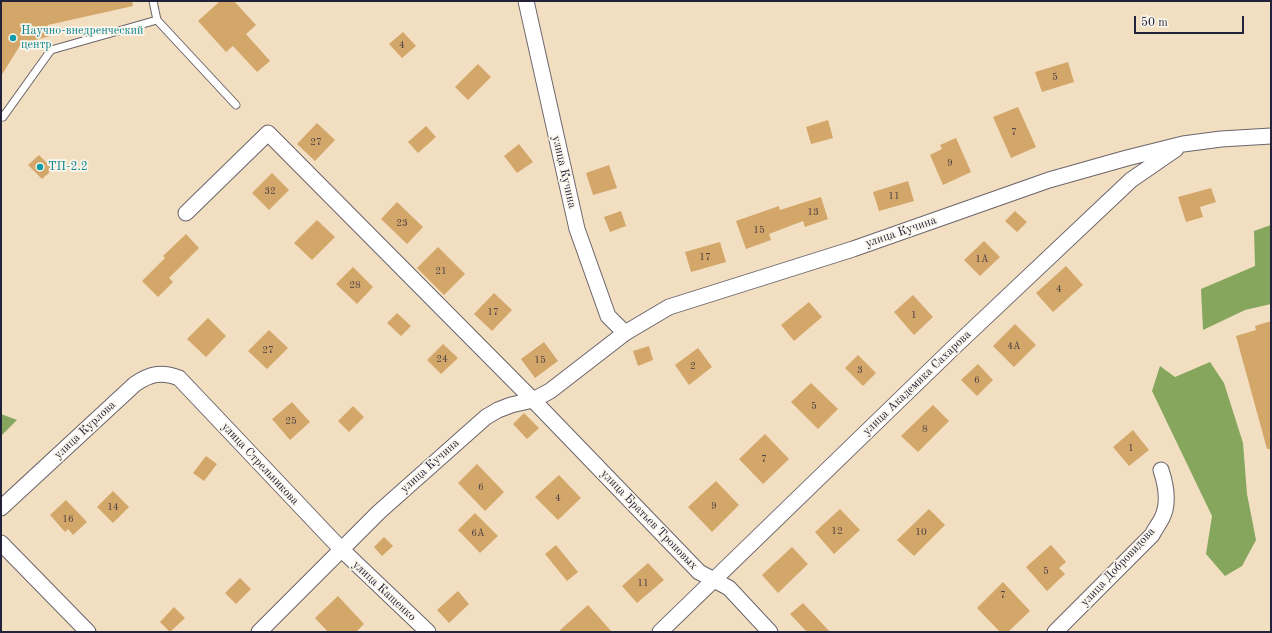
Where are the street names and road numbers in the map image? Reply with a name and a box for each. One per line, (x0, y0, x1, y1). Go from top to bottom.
street label: улица Кучина (549, 134, 579, 210)
street label: улица Кучина (864, 213, 938, 251)
street label: улица Академика Сахарова (860, 327, 974, 439)
street label: улица Курлова (51, 398, 119, 462)
street label: улица Стрельникова (218, 420, 302, 508)
street label: улица Кучина (398, 436, 462, 496)
street label: улица Братьев Троновых (597, 467, 701, 573)
street label: улица Добровидова (1078, 525, 1158, 609)
street label: улица Кащенко (349, 558, 419, 624)

